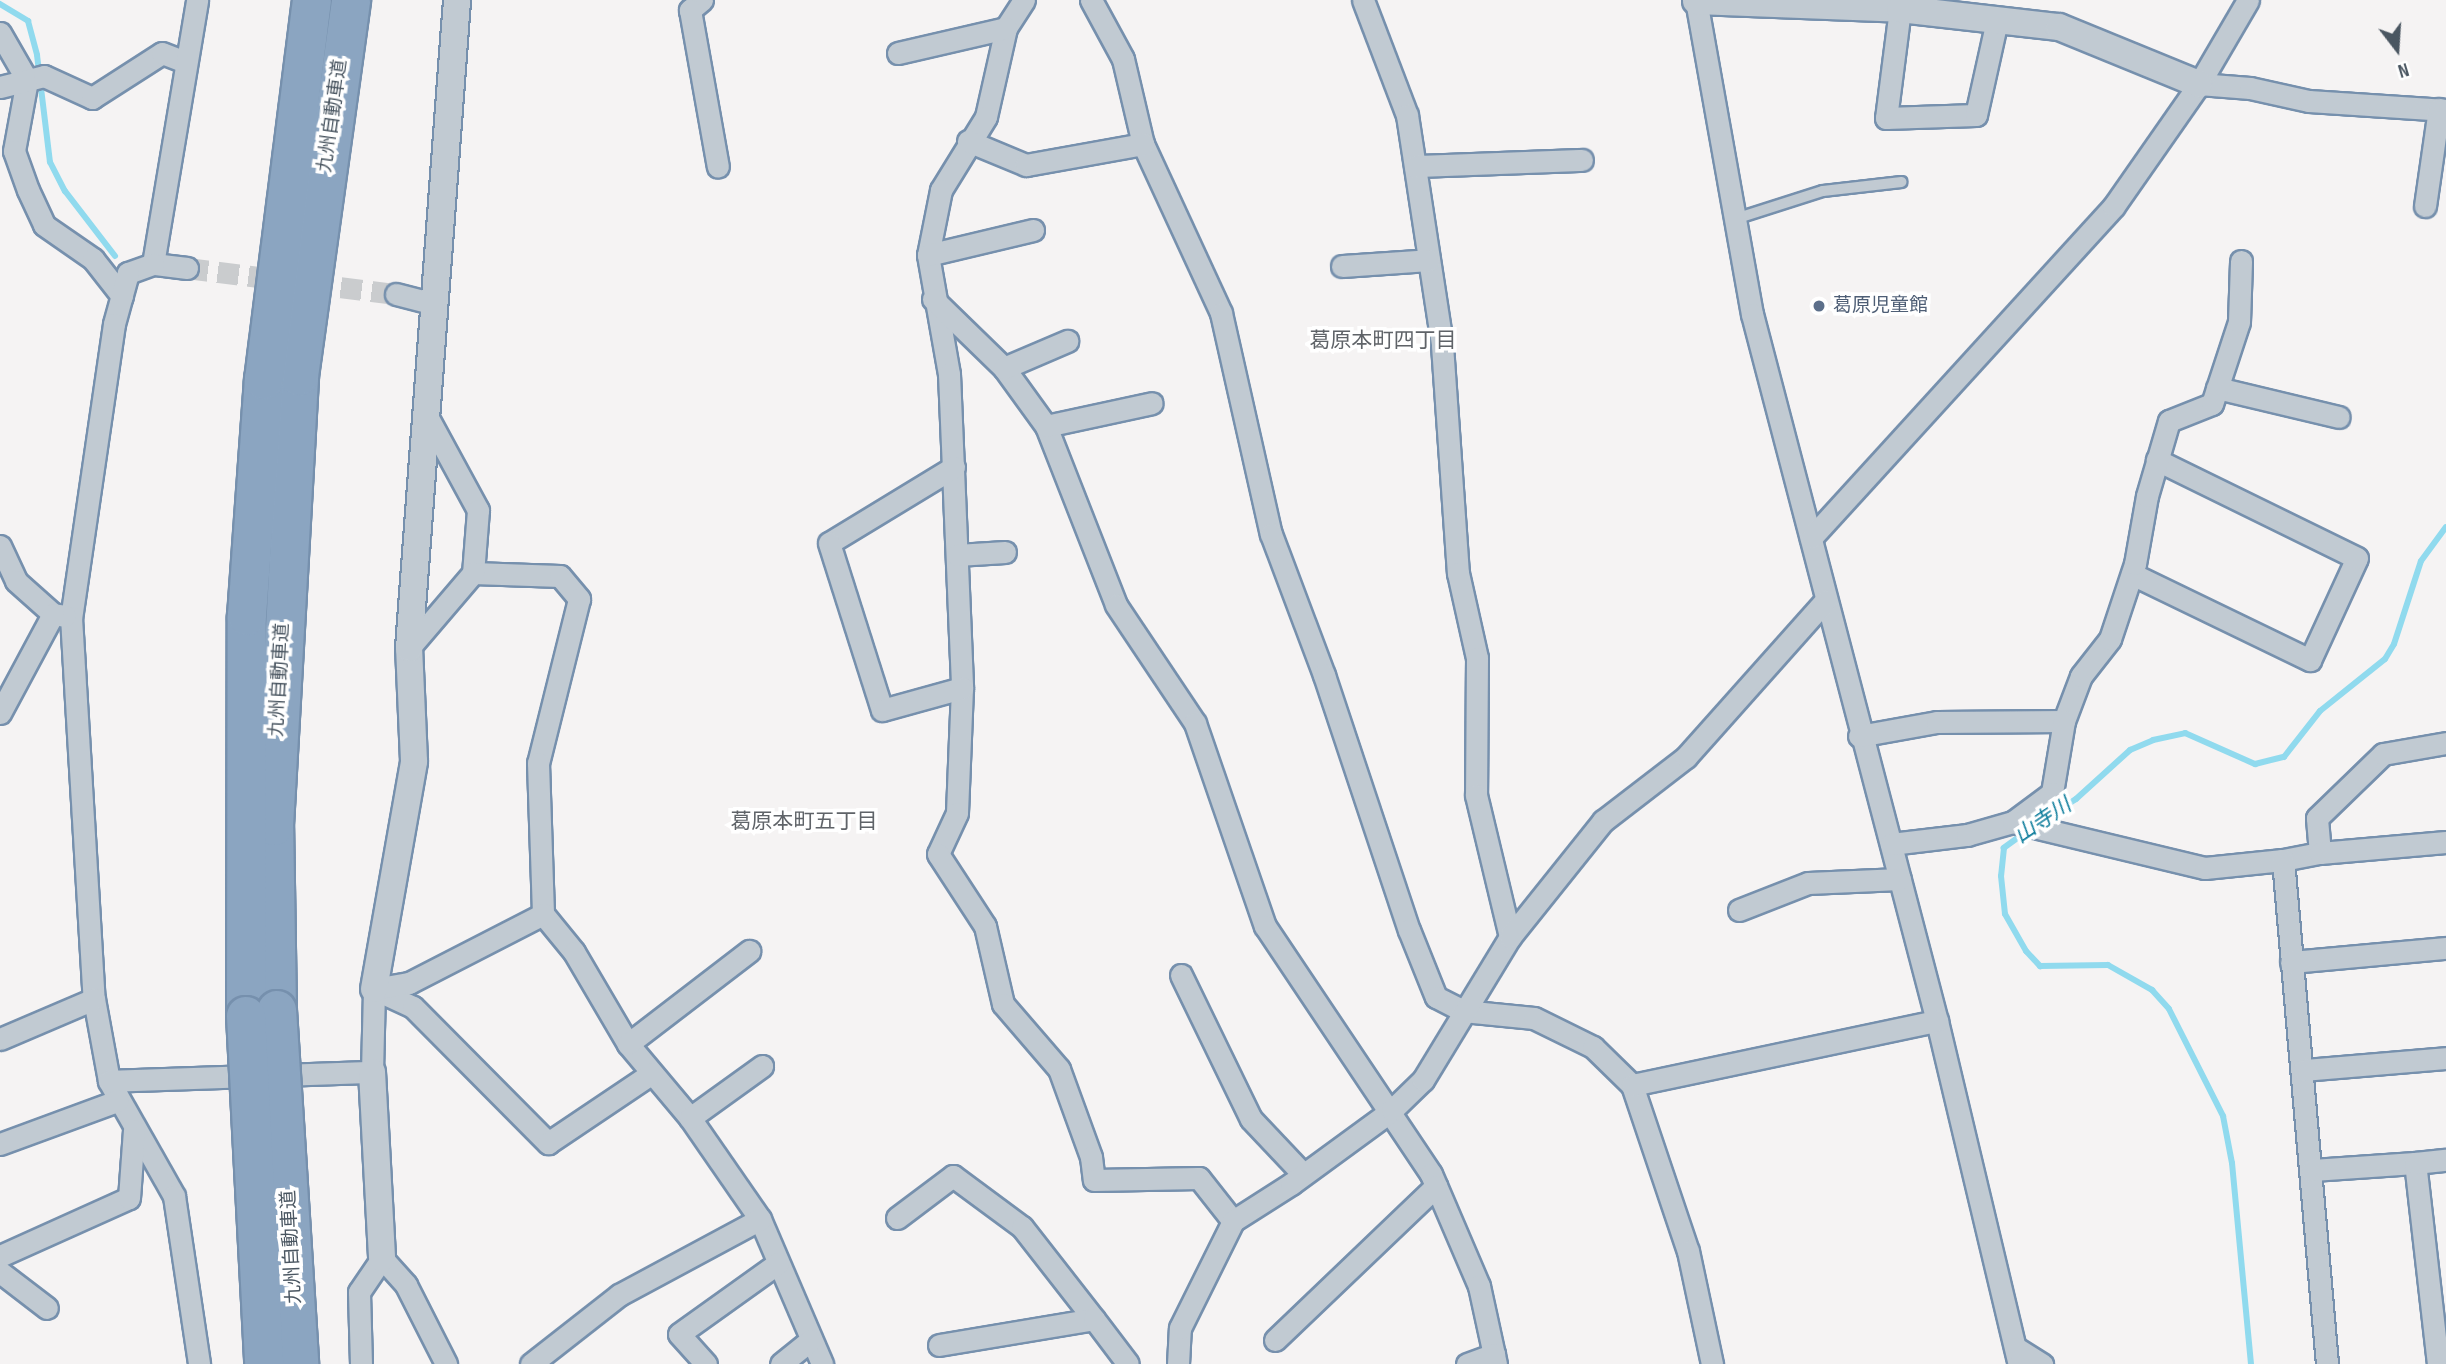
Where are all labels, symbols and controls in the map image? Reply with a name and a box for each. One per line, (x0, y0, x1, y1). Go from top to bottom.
north arrow (2362, 14, 2432, 84)
text: N (2395, 57, 2412, 82)
street label: 九州自動車道 (314, 58, 352, 174)
place label: 葛原児童館 (1833, 295, 1928, 317)
marker: 葛原児童館 (1811, 298, 1827, 314)
district label: 葛原本町四丁目 (1310, 328, 1456, 354)
street label: 九州自動車道 (266, 622, 294, 738)
water label: 山寺川 (2010, 793, 2076, 849)
district label: 葛原本町五丁目 (731, 809, 877, 835)
street label: 九州自動車道 (278, 1189, 306, 1305)

